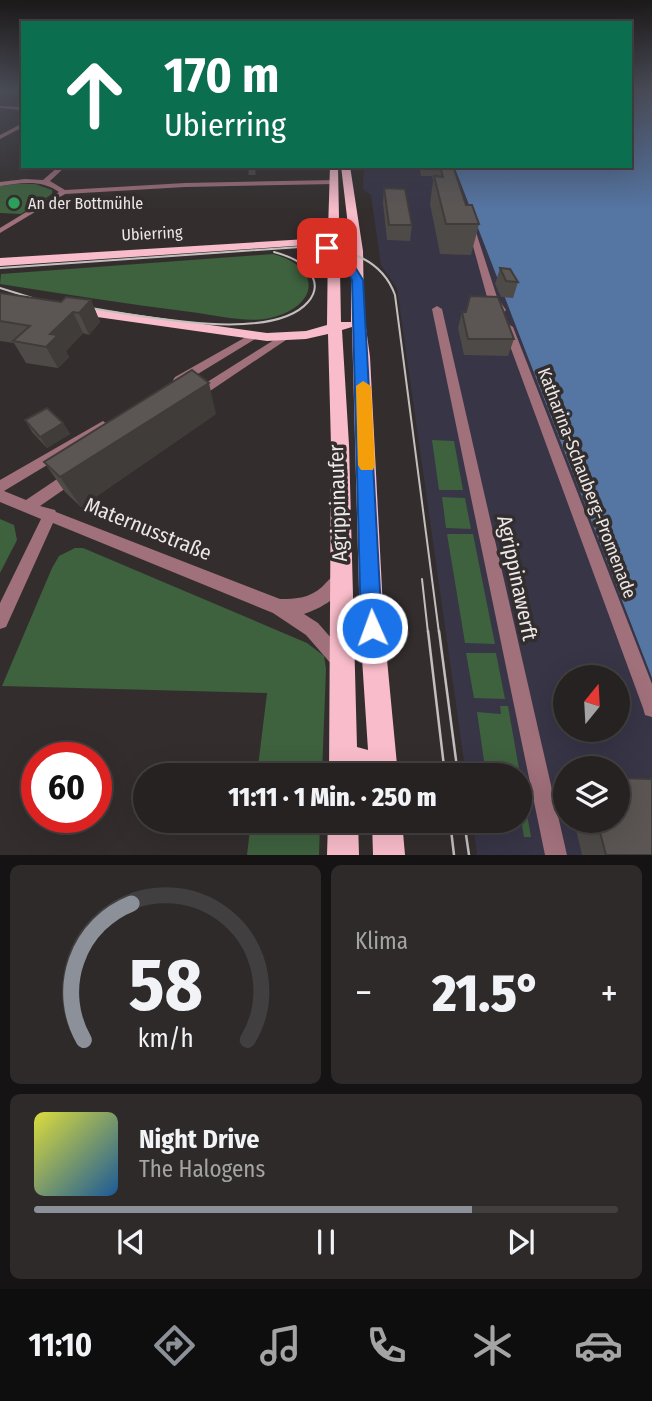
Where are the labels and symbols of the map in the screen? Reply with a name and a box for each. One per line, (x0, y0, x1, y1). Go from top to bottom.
place label: An der Bottmühle (28, 194, 143, 213)
marker: An der Bottmühle (6, 195, 22, 211)
pin (297, 218, 357, 278)
street label: Ubierring (121, 222, 183, 245)
street label: Katharina-Schauberg-Promenade (533, 365, 641, 601)
street label: Agrippinaufer (323, 443, 353, 562)
street label: Maternusstraße (81, 492, 215, 566)
street label: Agrippinawerft (491, 513, 543, 643)
position arrow (335, 591, 409, 665)
north arrow (553, 665, 630, 742)
speed limit sign: 60 (21, 742, 112, 833)

